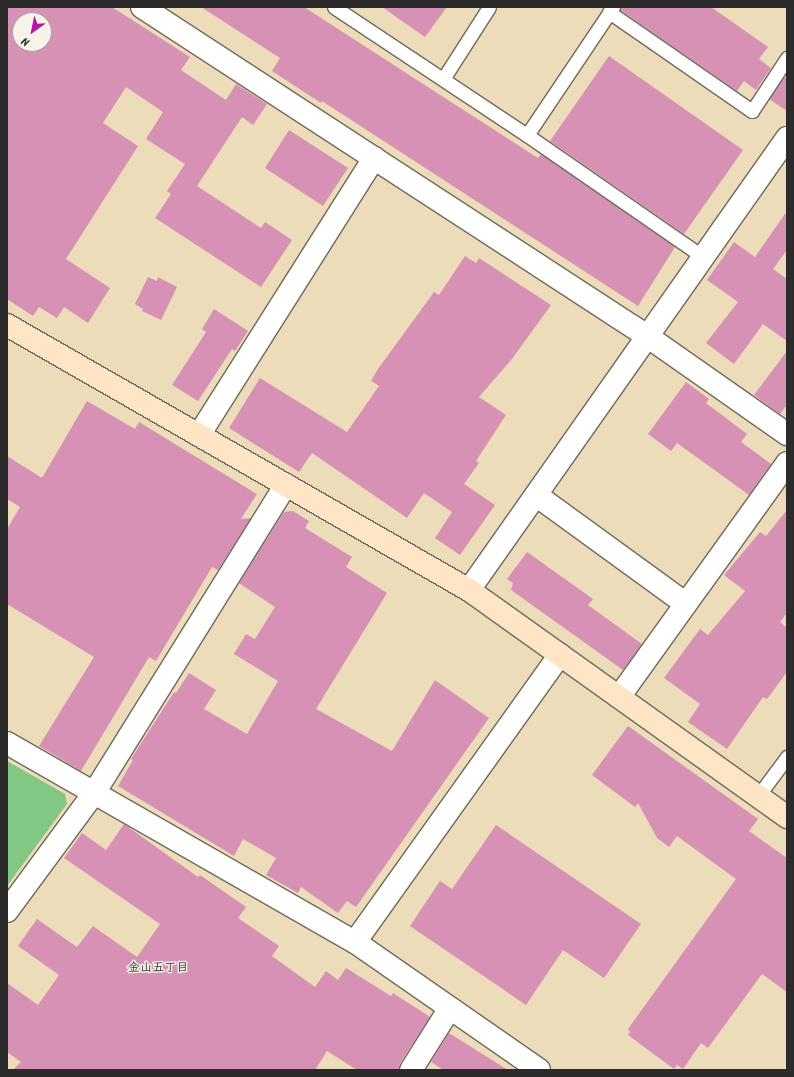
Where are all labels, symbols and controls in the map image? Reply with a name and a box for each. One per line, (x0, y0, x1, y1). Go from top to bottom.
north arrow (12, 12, 52, 52)
text: N (18, 32, 34, 51)
district label: 金山五丁目 (128, 961, 188, 975)

